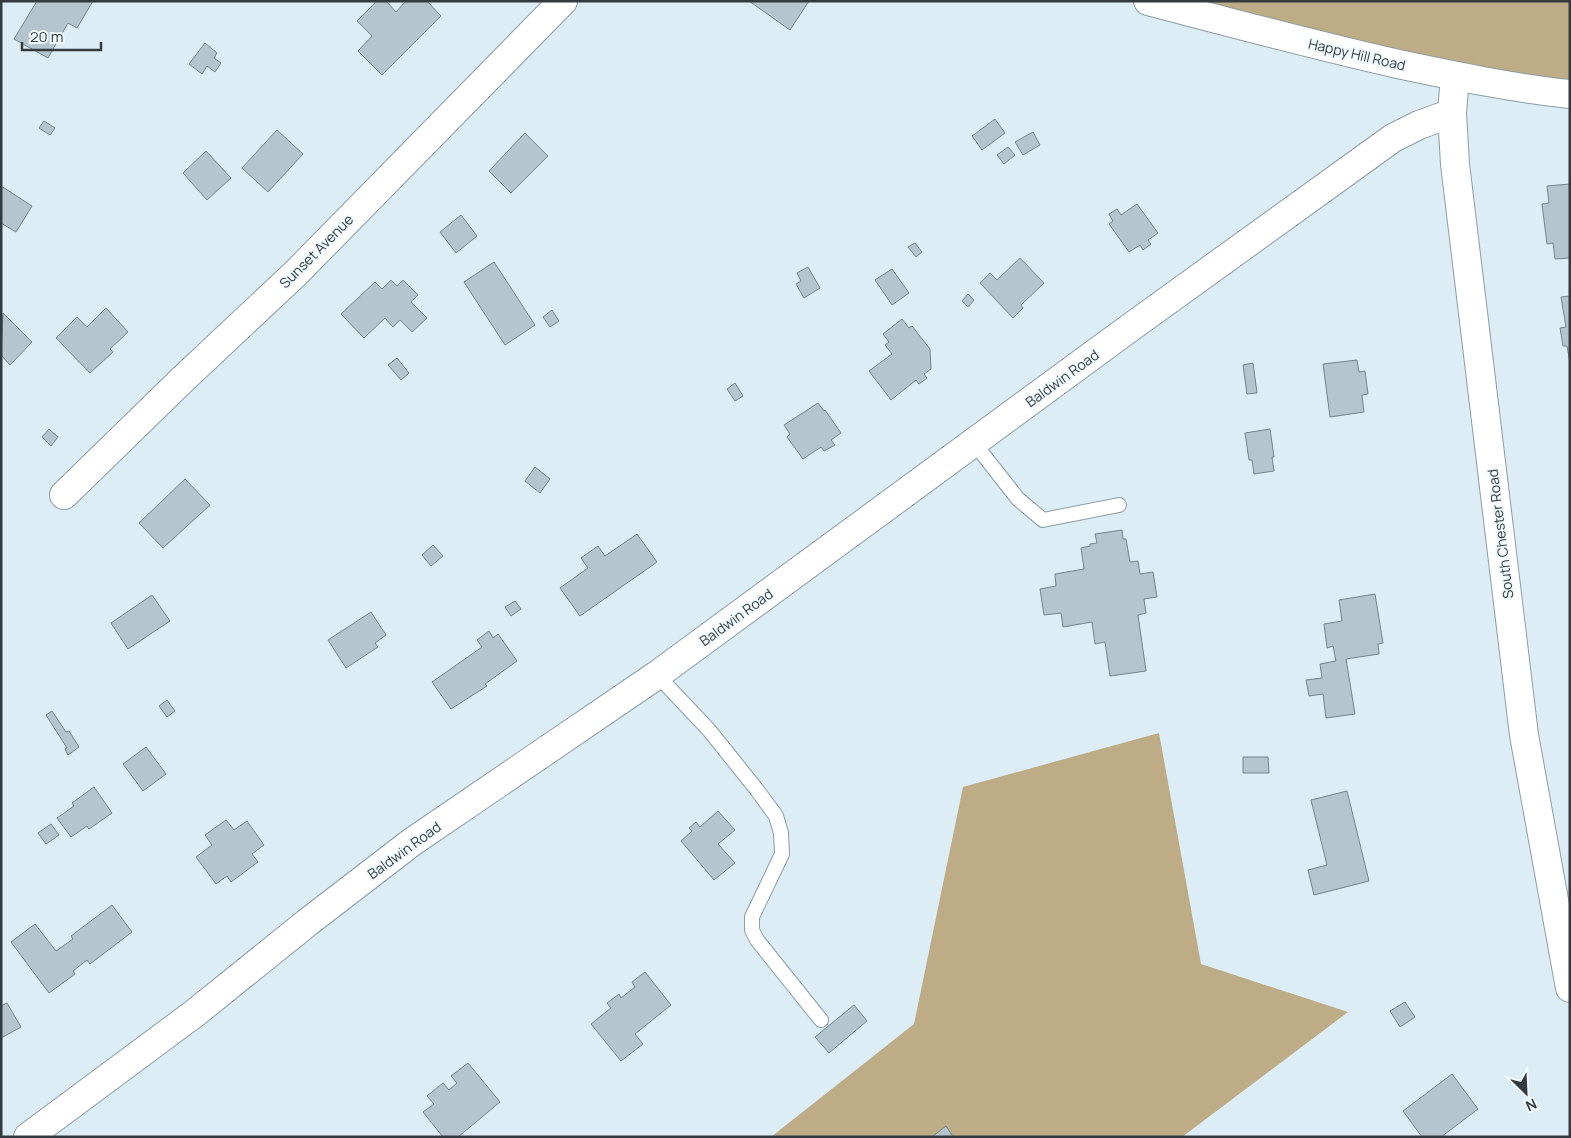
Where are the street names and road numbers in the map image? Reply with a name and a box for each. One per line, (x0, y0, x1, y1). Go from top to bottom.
street label: Happy Hill Road (1307, 34, 1407, 74)
street label: Sunset Avenue (275, 210, 357, 292)
street label: Baldwin Road (1022, 345, 1102, 411)
street label: South Chester Road (1483, 468, 1517, 600)
street label: Baldwin Road (696, 584, 776, 650)
street label: Baldwin Road (364, 817, 444, 883)

